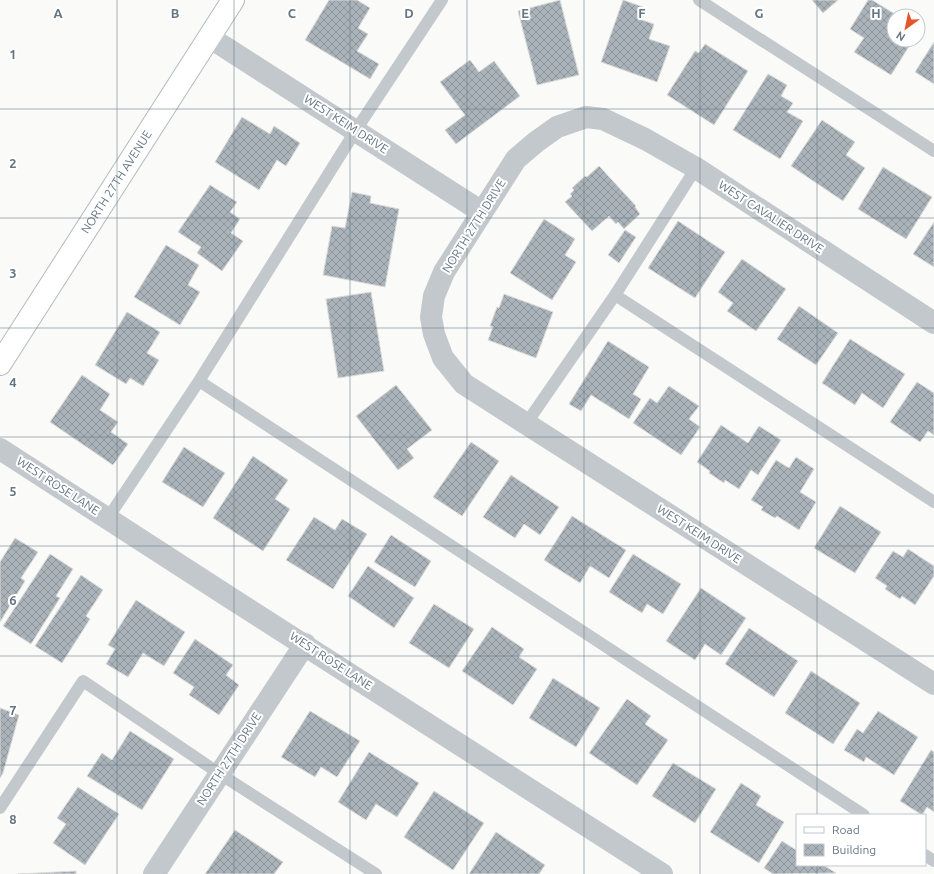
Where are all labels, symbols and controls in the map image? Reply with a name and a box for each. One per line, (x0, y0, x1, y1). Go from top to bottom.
text: A (53, 6, 63, 20)
text: B (171, 6, 180, 20)
text: C (288, 6, 297, 20)
text: D (404, 6, 414, 20)
text: E (521, 6, 529, 20)
text: F (638, 6, 646, 20)
text: G (755, 6, 764, 20)
text: H (871, 6, 881, 20)
north arrow (886, 8, 926, 48)
text: N (894, 29, 907, 44)
text: 1 (9, 47, 17, 61)
street label: WEST KEIM DRIVE (302, 92, 391, 156)
street label: NORTH 27TH AVENUE (78, 128, 154, 236)
text: 2 (9, 156, 17, 170)
street label: NORTH 27TH DRIVE (439, 176, 508, 275)
street label: WEST CAVALIER DRIVE (716, 178, 826, 256)
text: 3 (9, 266, 17, 280)
text: 4 (9, 375, 17, 389)
street label: WEST ROSE LANE (15, 454, 102, 517)
text: 5 (9, 484, 17, 498)
street label: WEST KEIM DRIVE (655, 502, 744, 566)
text: 6 (9, 593, 17, 607)
street label: WEST ROSE LANE (288, 629, 375, 692)
text: 7 (9, 703, 17, 717)
street label: NORTH 27TH DRIVE (194, 710, 264, 807)
text: 8 (9, 812, 17, 826)
legend (796, 814, 926, 866)
text: Road (832, 823, 860, 836)
text: Building (832, 843, 876, 856)

